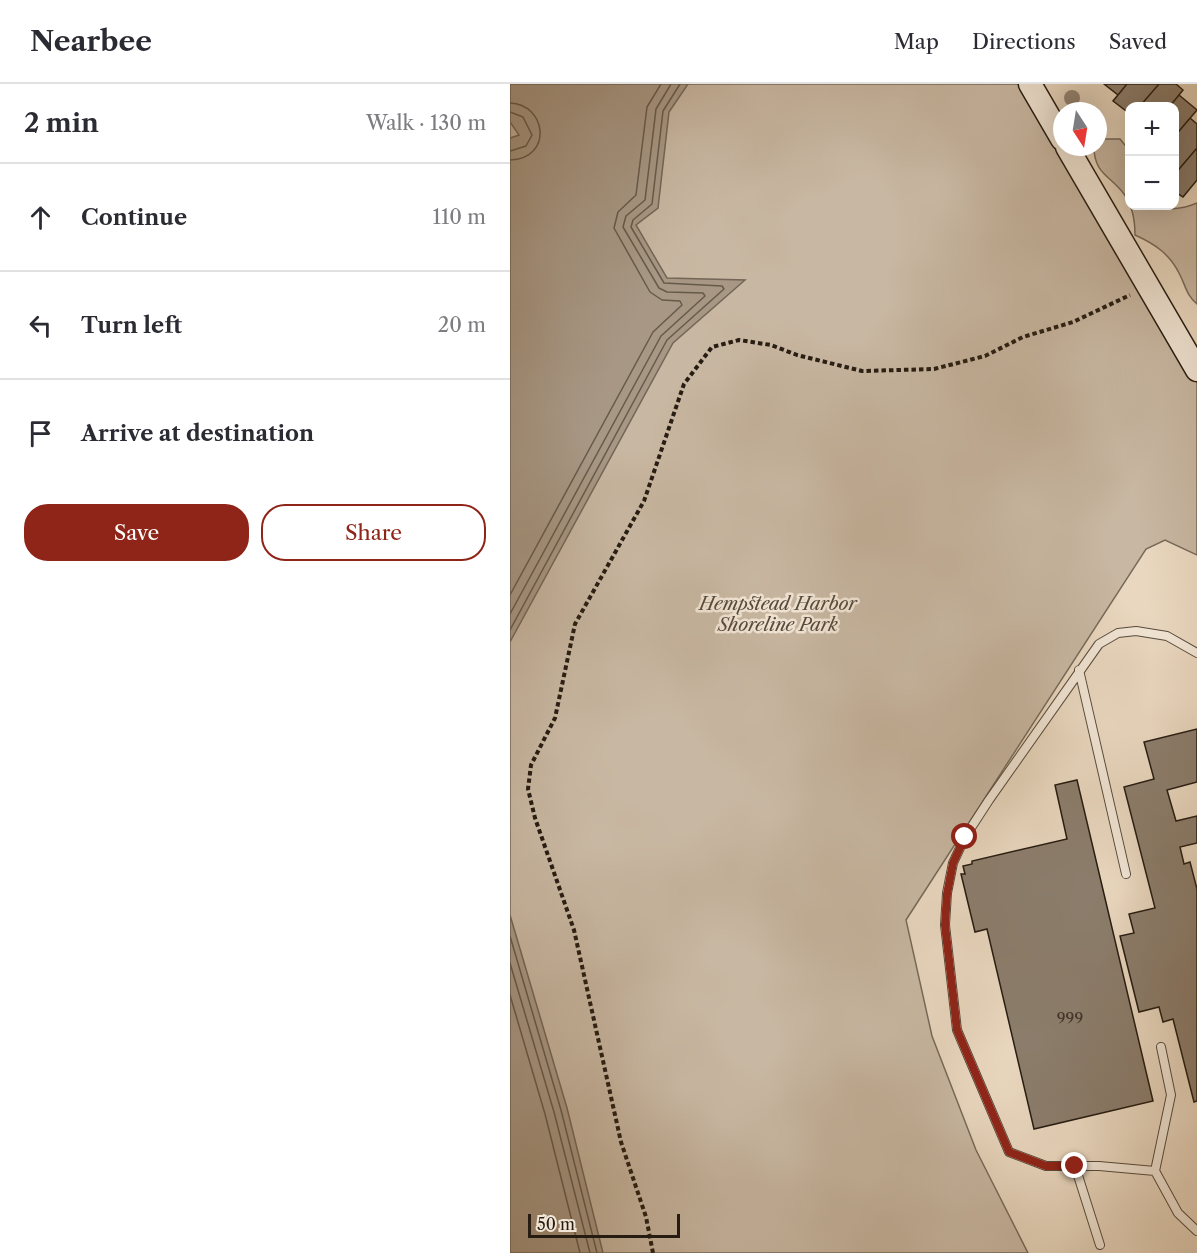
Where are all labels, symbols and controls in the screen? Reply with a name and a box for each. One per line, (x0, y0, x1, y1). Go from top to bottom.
text: Nearbee (30, 24, 152, 58)
text: Map (894, 29, 939, 54)
text: Directions (972, 29, 1076, 54)
text: Saved (1109, 29, 1167, 54)
north arrow (1053, 102, 1107, 156)
map controls (1125, 102, 1179, 210)
button: + (1125, 102, 1179, 156)
text: 2 min (24, 107, 99, 139)
text: Walk · 130 m (366, 111, 486, 135)
button: − (1125, 156, 1179, 210)
icon: ahead (24, 201, 57, 234)
text: Continue (81, 204, 187, 231)
text: 110 m (433, 205, 486, 229)
icon: left (24, 309, 57, 342)
text: Turn left (81, 312, 182, 339)
text: 20 m (438, 313, 486, 337)
icon: arrive (24, 417, 57, 450)
text: Arrive at destination (81, 420, 314, 447)
button: Save (24, 504, 249, 561)
button: Share (261, 504, 486, 561)
park label: Hempstead Harbor Shoreline Park (697, 593, 859, 636)
route start (951, 823, 977, 849)
house number: 999 (1057, 1008, 1083, 1027)
route end (1061, 1152, 1087, 1178)
scale bar (528, 1211, 680, 1238)
text: 50 m (537, 1214, 575, 1234)

